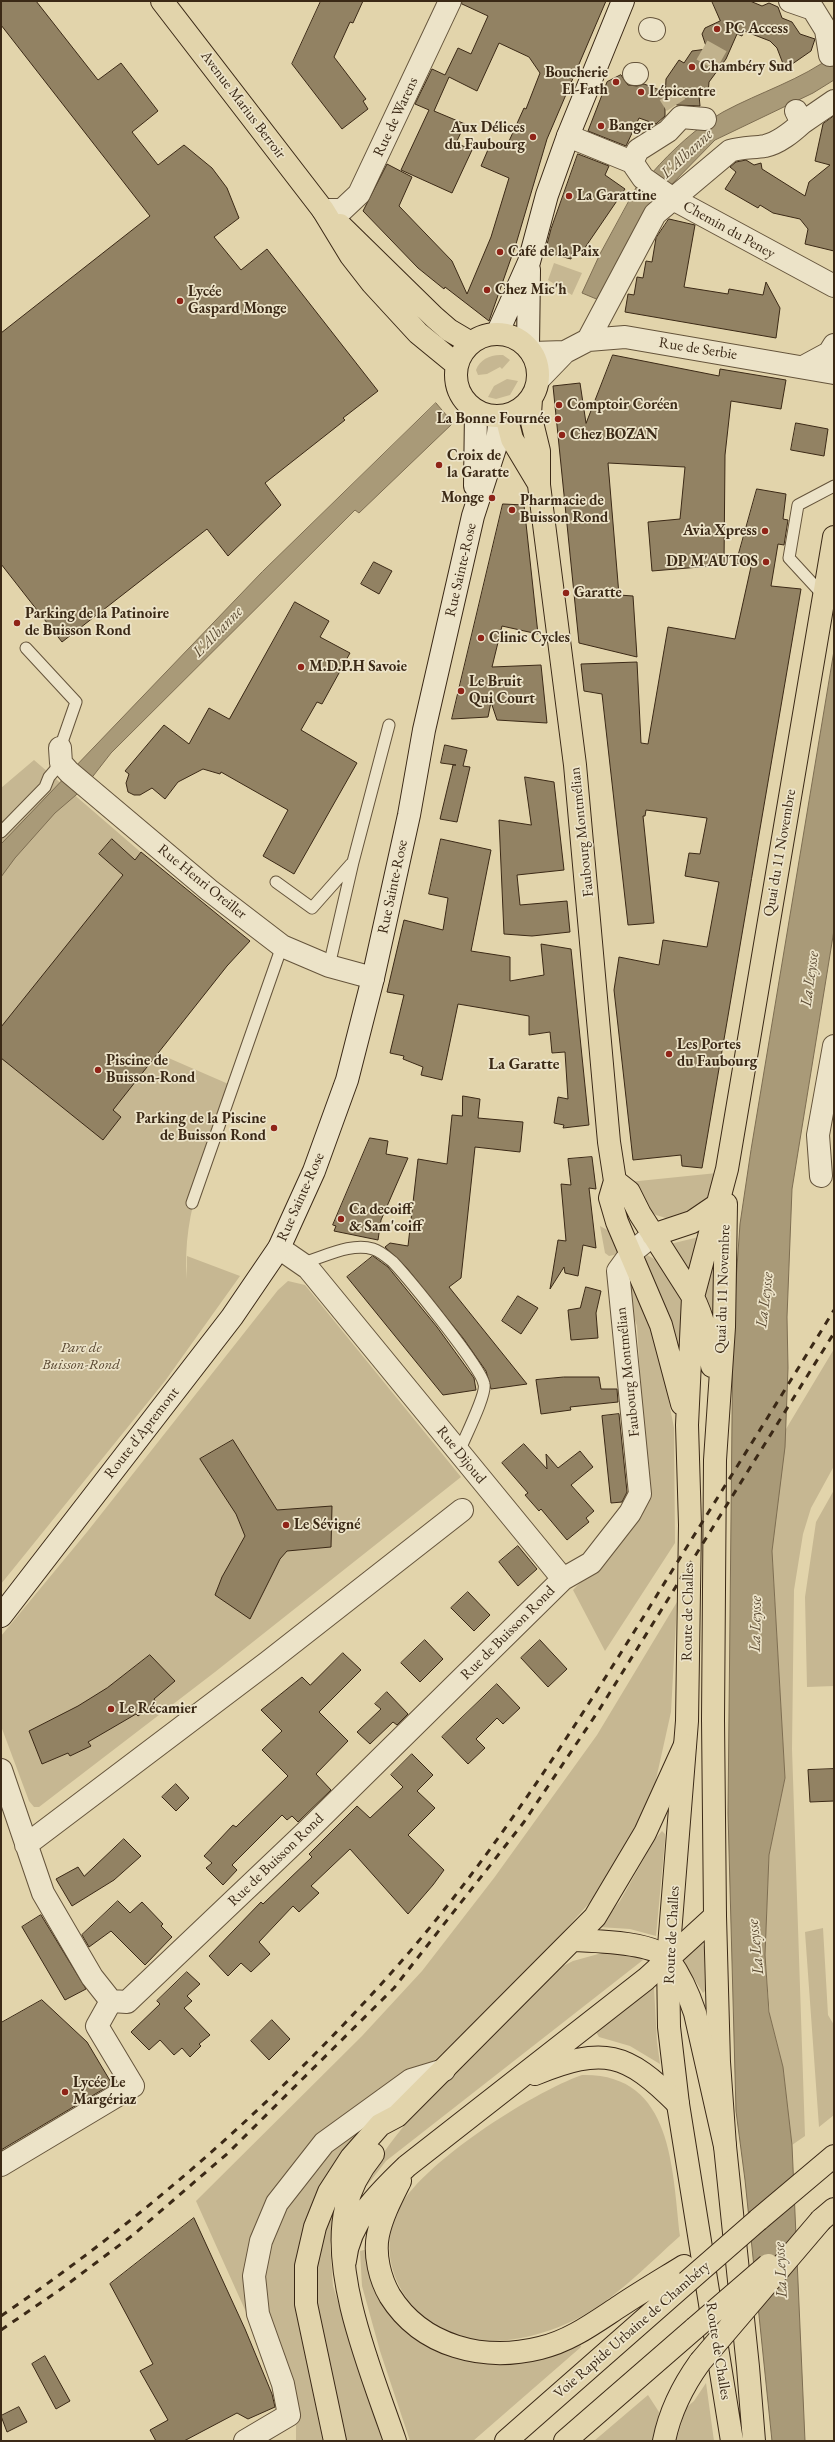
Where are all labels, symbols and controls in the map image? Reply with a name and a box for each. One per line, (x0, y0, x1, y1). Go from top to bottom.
place label: PC Access (725, 20, 788, 38)
marker: PC Access (712, 24, 722, 34)
street label: Avenue Marius Berroir (197, 47, 289, 163)
place label: Chambéry Sud (700, 58, 793, 76)
marker: Chambéry Sud (687, 62, 697, 72)
place label: Boucherie El-Fath (545, 64, 608, 99)
street label: Rue de Warens (370, 74, 422, 160)
marker: Boucherie El-Fath (611, 77, 621, 87)
place label: Lépicentre (649, 83, 715, 101)
marker: Lépicentre (636, 87, 646, 97)
place label: Banger (609, 117, 653, 135)
place label: Aux Délices du Faubourg (445, 119, 525, 154)
marker: Banger (596, 121, 606, 131)
water label: L'Albanne (657, 125, 717, 183)
marker: Aux Délices du Faubourg (528, 132, 538, 142)
place label: La Garattine (577, 187, 656, 205)
marker: La Garattine (564, 191, 574, 201)
street label: Chemin du Peney (680, 197, 778, 263)
place label: Café de la Paix (508, 243, 599, 261)
marker: Café de la Paix (495, 247, 505, 257)
place label: Chez Mic'h (495, 281, 567, 299)
place label: Lycée Gaspard Monge (188, 283, 287, 318)
marker: Chez Mic'h (482, 285, 492, 295)
marker: Lycée Gaspard Monge (175, 296, 185, 306)
street label: Rue de Serbie (658, 334, 738, 364)
place label: Comptoir Coréen (567, 396, 678, 414)
marker: Comptoir Coréen (554, 400, 564, 410)
place label: La Bonne Fournée (437, 410, 550, 428)
marker: La Bonne Fournée (553, 414, 563, 424)
place label: Chez BOZAN (570, 426, 658, 444)
marker: Chez BOZAN (557, 430, 567, 440)
place label: Croix de la Garatte (447, 447, 509, 482)
marker: Croix de la Garatte (434, 460, 444, 470)
place label: Monge (441, 489, 484, 507)
place label: Pharmacie de Buisson Rond (520, 492, 608, 527)
marker: Monge (487, 493, 497, 503)
marker: Pharmacie de Buisson Rond (507, 505, 517, 515)
street label: Rue Sainte-Rose (441, 521, 481, 619)
place label: Avia Xpress (683, 522, 757, 540)
marker: Avia Xpress (760, 526, 770, 536)
place label: DP M'AUTOS (666, 553, 758, 571)
marker: DP M'AUTOS (761, 557, 771, 567)
place label: Garatte (574, 584, 622, 602)
marker: Garatte (561, 588, 571, 598)
water label: L'Albanne (189, 602, 247, 662)
place label: Parking de la Patinoire de Buisson Rond (25, 605, 169, 640)
marker: Parking de la Patinoire de Buisson Rond (12, 618, 22, 628)
place label: Clinic Cycles (489, 629, 570, 647)
marker: Clinic Cycles (476, 633, 486, 643)
place label: M.D.P.H Savoie (309, 658, 407, 676)
marker: M.D.P.H Savoie (296, 662, 306, 672)
place label: Le Bruit Qui Court (469, 673, 535, 708)
marker: Le Bruit Qui Court (456, 686, 466, 696)
street label: Faubourg Montmélian (566, 766, 598, 898)
street label: Quai du 11 Novembre (760, 788, 800, 918)
street label: Rue Sainte-Rose (374, 838, 412, 936)
street label: Rue Henri Oreiller (154, 841, 250, 923)
water label: La Leysse (797, 950, 823, 1008)
place label: Les Portes du Faubourg (677, 1036, 757, 1071)
marker: Les Portes du Faubourg (664, 1049, 674, 1059)
place label: Piscine de Buisson-Rond (106, 1052, 195, 1087)
district label: La Garatte (489, 1055, 559, 1075)
marker: Piscine de Buisson-Rond (93, 1065, 103, 1075)
place label: Parking de la Piscine de Buisson Rond (136, 1110, 266, 1145)
marker: Parking de la Piscine de Buisson Rond (269, 1123, 279, 1133)
street label: Rue Sainte-Rose (273, 1150, 329, 1244)
place label: Ca decoiff & Sam'coiff (349, 1201, 422, 1236)
marker: Ca decoiff & Sam'coiff (336, 1214, 346, 1224)
street label: Quai du 11 Novembre (712, 1224, 734, 1354)
water label: La Leysse (752, 1271, 778, 1329)
street label: Faubourg Montmélian (612, 1306, 644, 1438)
park label: Parc de Buisson-Rond (42, 1339, 120, 1374)
street label: Route d'Apremont (101, 1384, 183, 1482)
street label: Rue Dijoud (432, 1423, 490, 1487)
place label: Le Sévigné (294, 1516, 360, 1534)
marker: Le Sévigné (281, 1520, 291, 1530)
street label: Route de Challes (678, 1563, 698, 1661)
street label: Rue de Buisson Rond (457, 1582, 559, 1684)
water label: La Leysse (746, 1596, 766, 1652)
place label: Le Récamier (119, 1700, 197, 1718)
marker: Le Récamier (106, 1704, 116, 1714)
street label: Rue de Buisson Rond (224, 1810, 328, 1910)
street label: Route de Challes (660, 1885, 684, 1985)
water label: La Leysse (744, 1918, 768, 1976)
place label: Lycée Le Margériaz (73, 2074, 136, 2109)
marker: Lycée Le Margériaz (60, 2087, 70, 2097)
water label: La Leysse (770, 2242, 792, 2298)
street label: Voie Rapide Urbaine de Chambéry (550, 2257, 714, 2403)
street label: Route de Challes (701, 2301, 735, 2401)

